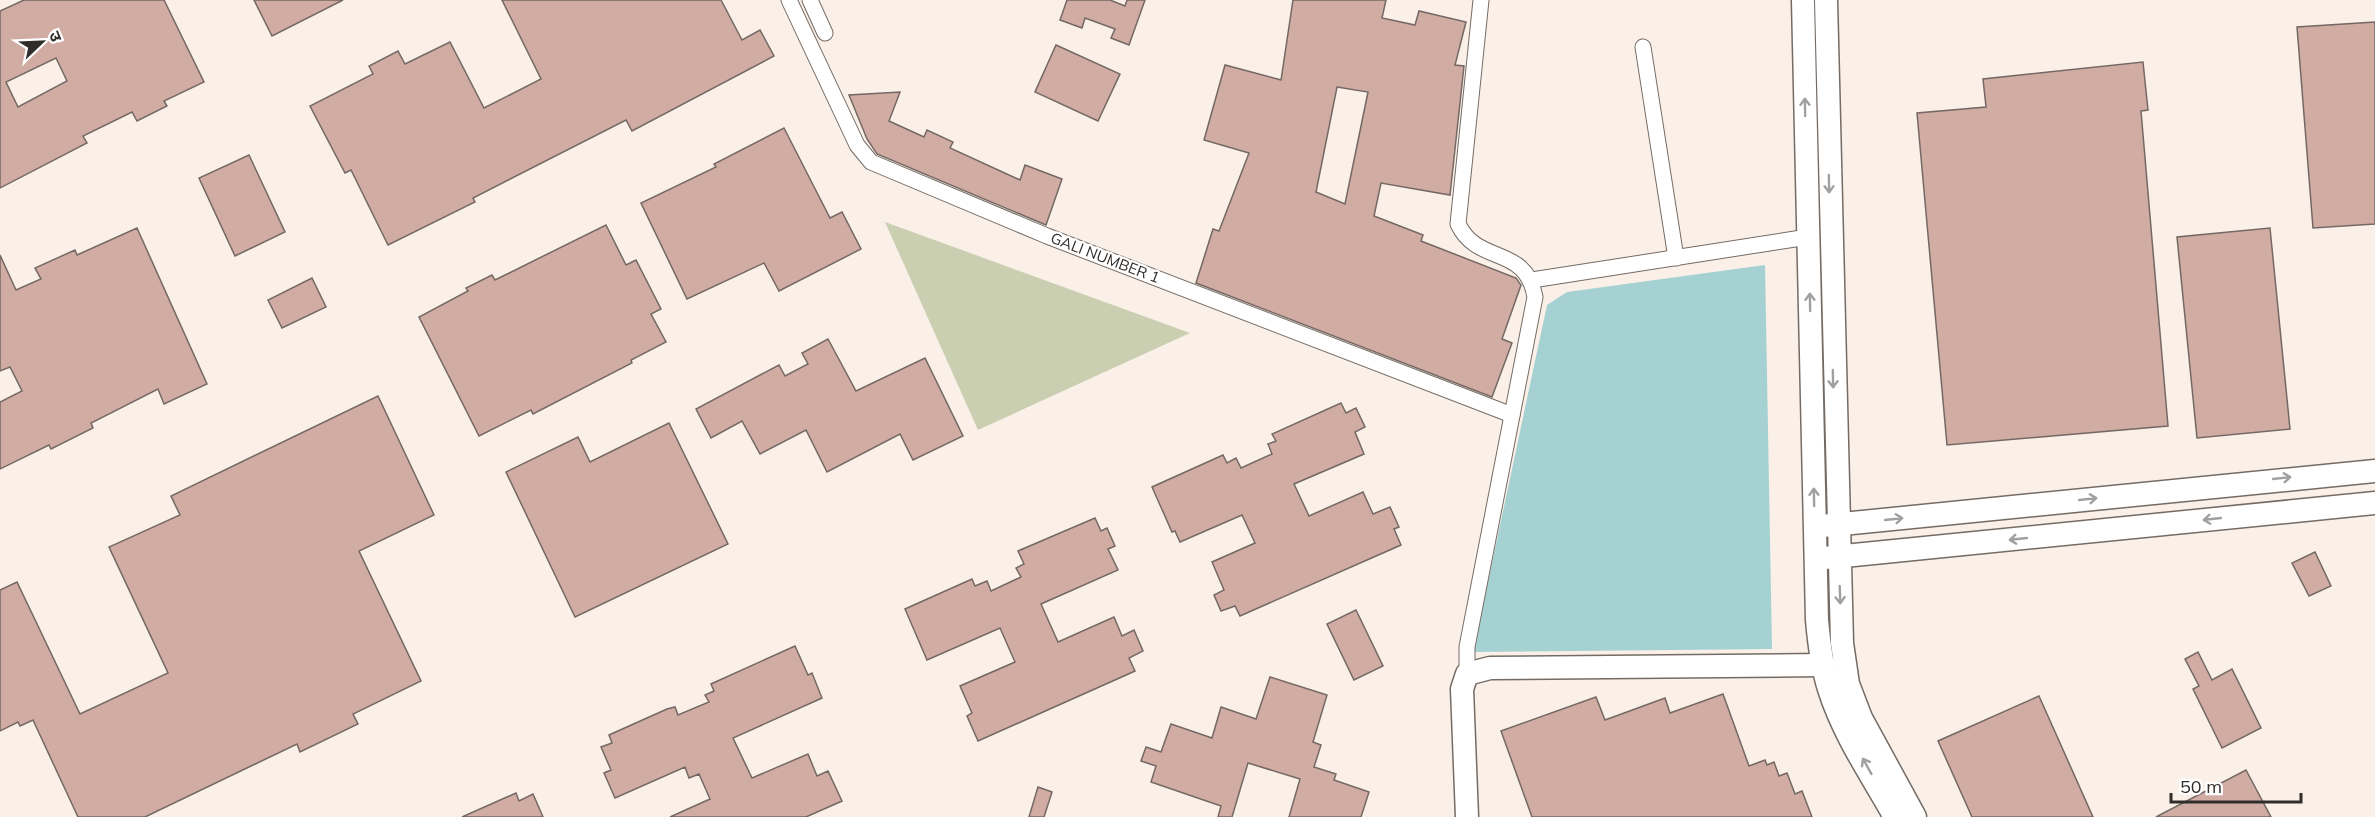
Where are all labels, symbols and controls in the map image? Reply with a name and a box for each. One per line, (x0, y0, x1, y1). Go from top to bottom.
north arrow (12, 12, 72, 72)
text: उ (45, 28, 67, 45)
one-way arrow (1799, 98, 1811, 118)
one-way arrow (1823, 174, 1835, 194)
street label: GALI NUMBER 1 (1048, 228, 1162, 287)
one-way arrow (1804, 293, 1815, 313)
one-way arrow (1828, 369, 1839, 389)
one-way arrow (2271, 472, 2291, 483)
one-way arrow (1808, 487, 1820, 507)
one-way arrow (2077, 493, 2097, 504)
one-way arrow (1883, 514, 1903, 525)
one-way arrow (2203, 514, 2223, 525)
one-way arrow (2009, 534, 2029, 545)
one-way arrow (1834, 585, 1845, 605)
one-way arrow (1860, 758, 1872, 775)
scale bar (2171, 766, 2302, 804)
text: 50 m (2180, 775, 2222, 798)

